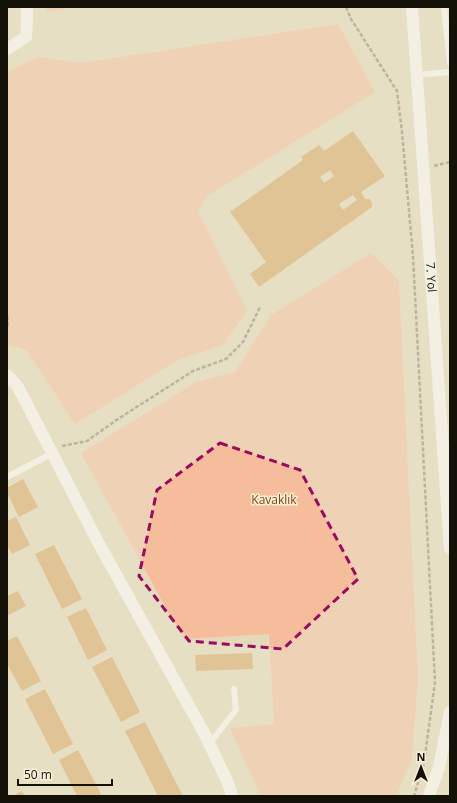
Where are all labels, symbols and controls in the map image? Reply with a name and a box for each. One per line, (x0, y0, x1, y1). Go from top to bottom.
street label: 7. Yol (422, 262, 441, 293)
park label: Kavaklık (251, 491, 297, 508)
north arrow (401, 747, 441, 787)
text: N (417, 749, 425, 764)
scale bar (18, 761, 112, 787)
text: 50 m (24, 766, 52, 783)

